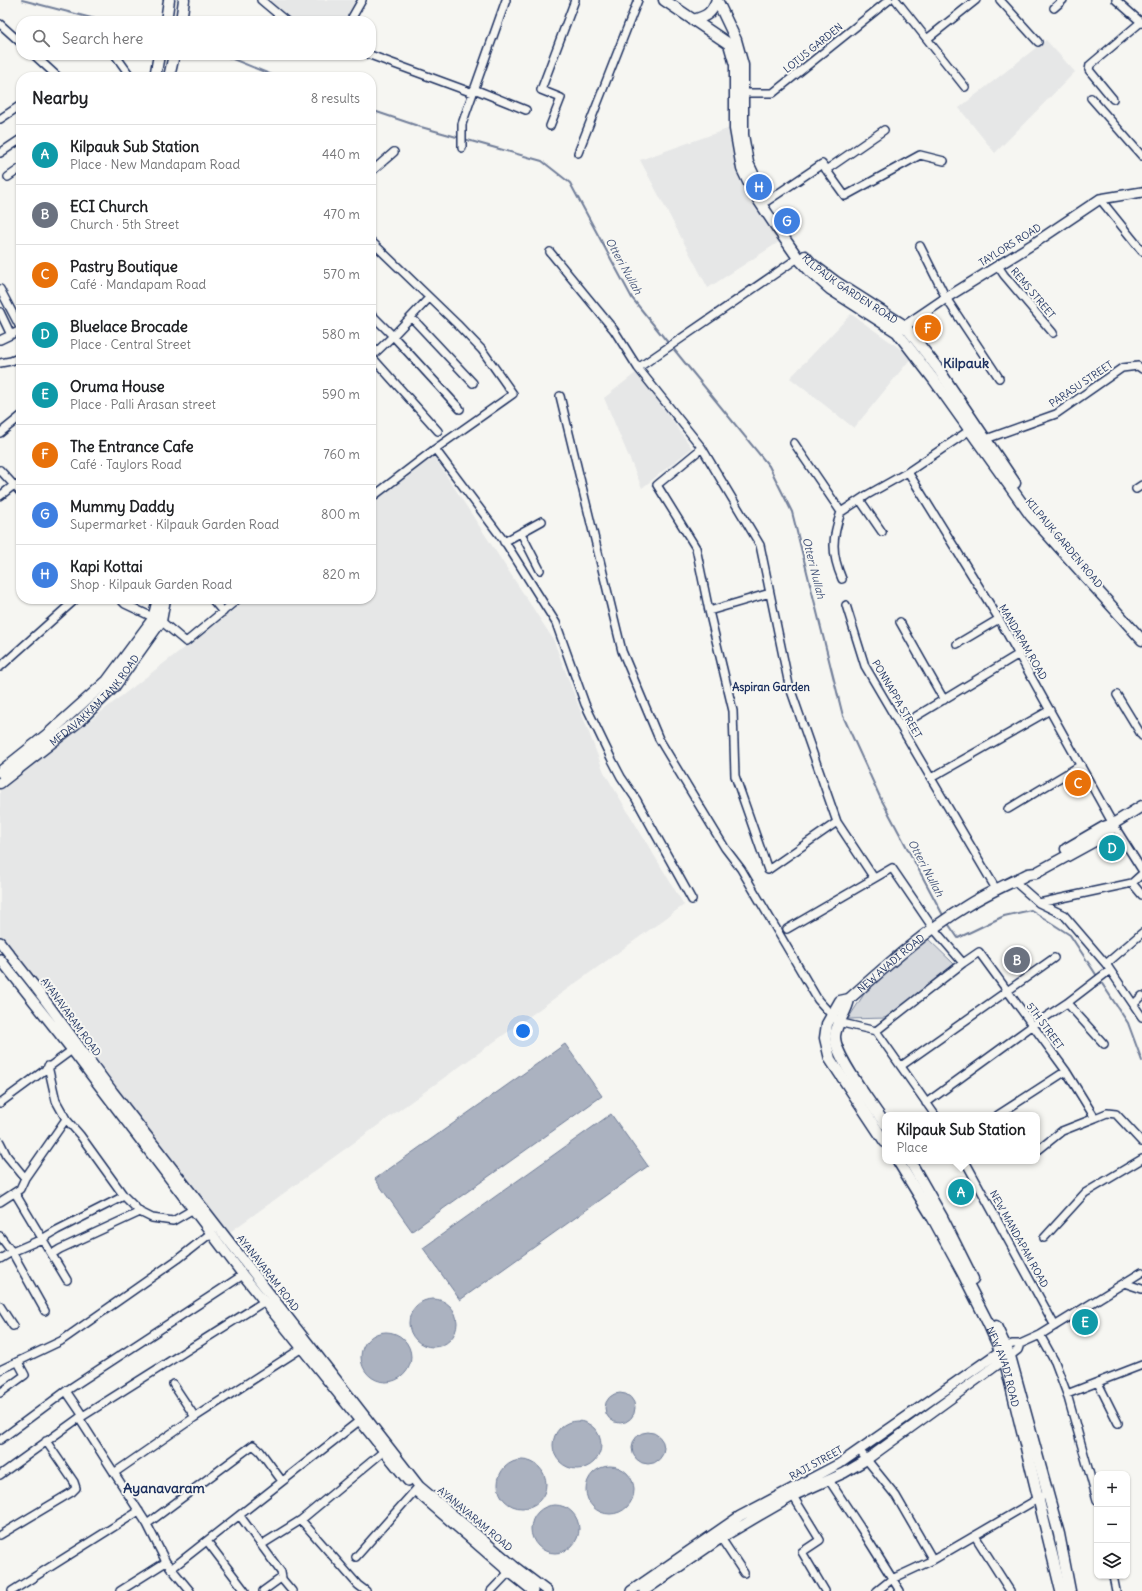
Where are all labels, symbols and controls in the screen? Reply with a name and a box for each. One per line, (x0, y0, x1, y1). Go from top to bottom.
search box (16, 16, 376, 60)
street label: LOTUS GARDEN (781, 20, 845, 76)
icon: search (30, 27, 52, 49)
text: Search here (62, 29, 143, 48)
text: Nearby (32, 87, 88, 109)
text: 8 results (311, 90, 360, 107)
text: Kilpauk Sub Station (70, 137, 199, 156)
text: A (41, 146, 49, 163)
text: 440 m (322, 146, 360, 163)
text: Place · New Mandapam Road (70, 156, 240, 173)
pin: H (746, 172, 772, 202)
text: ECI Church (70, 197, 148, 216)
text: B (41, 206, 49, 223)
text: 470 m (323, 206, 360, 223)
pin: G (774, 206, 800, 236)
text: Church · 5th Street (70, 216, 179, 233)
street label: TAYLORS ROAD (976, 221, 1044, 269)
water label: Otteri Nullah (603, 235, 646, 297)
street label: KILPAUK GARDEN ROAD (800, 251, 900, 326)
text: Pastry Boutique (70, 257, 178, 276)
street label: REMS STREET (1008, 265, 1058, 321)
text: C (41, 266, 49, 283)
text: 570 m (323, 266, 360, 283)
text: Café · Mandapam Road (70, 276, 206, 293)
pin: F (915, 313, 941, 343)
text: Bluelace Brocade (70, 317, 188, 336)
text: D (40, 326, 50, 343)
text: 580 m (322, 326, 360, 343)
text: Place · Central Street (70, 336, 191, 353)
district label: Kilpauk (943, 354, 989, 372)
street label: PARASU STREET (1047, 358, 1115, 410)
text: Oruma House (70, 377, 165, 396)
text: E (41, 386, 49, 403)
text: 590 m (322, 386, 360, 403)
text: Place · Palli Arasan street (70, 396, 216, 413)
text: The Entrance Cafe (70, 437, 194, 456)
text: F (41, 446, 49, 463)
text: 760 m (323, 446, 360, 463)
text: Café · Taylors Road (70, 456, 182, 473)
street label: KILPAUK GARDEN ROAD (1023, 495, 1105, 591)
text: Mummy Daddy (70, 497, 174, 516)
text: G (40, 506, 50, 523)
text: 800 m (321, 506, 360, 523)
text: Supermarket · Kilpauk Garden Road (70, 516, 279, 533)
water label: Otteri Nullah (800, 536, 829, 601)
text: Kapi Kottai (70, 557, 143, 576)
text: H (40, 566, 50, 583)
text: 820 m (322, 566, 360, 583)
text: Shop · Kilpauk Garden Road (70, 576, 232, 593)
street label: MANDAPAM ROAD (996, 602, 1050, 682)
street label: MEDAVAKKAM TANK ROAD (47, 652, 142, 748)
street label: PONNAPPA STREET (869, 657, 925, 741)
district label: Aspiran Garden (732, 680, 810, 695)
pin: C (1065, 768, 1091, 798)
pin: D (1099, 833, 1125, 863)
water label: Otteri Nullah (905, 837, 947, 900)
street label: NEW AVADI ROAD (854, 931, 927, 995)
pin: B (1004, 945, 1030, 975)
street label: AYANAVARAM ROAD (38, 975, 104, 1059)
street label: 5TH STREET (1024, 1000, 1066, 1052)
your location (513, 1021, 533, 1041)
popup (882, 1112, 1040, 1164)
text: Kilpauk Sub Station (896, 1120, 1026, 1139)
text: Place (896, 1139, 928, 1156)
pin: A (948, 1177, 974, 1207)
street label: NEW MANDAPAM ROAD (987, 1188, 1051, 1290)
street label: AYANAVARAM ROAD (234, 1232, 302, 1314)
pin: E (1072, 1307, 1098, 1337)
street label: NEW AVADI ROAD (984, 1325, 1022, 1408)
street label: RAJI STREET (787, 1443, 845, 1483)
map controls (1094, 1471, 1130, 1579)
button: + (1094, 1471, 1130, 1507)
district label: Ayanavaram (123, 1479, 206, 1497)
street label: AYANAVARAM ROAD (435, 1484, 515, 1554)
button: − (1094, 1507, 1130, 1543)
button: layers (1094, 1543, 1130, 1579)

